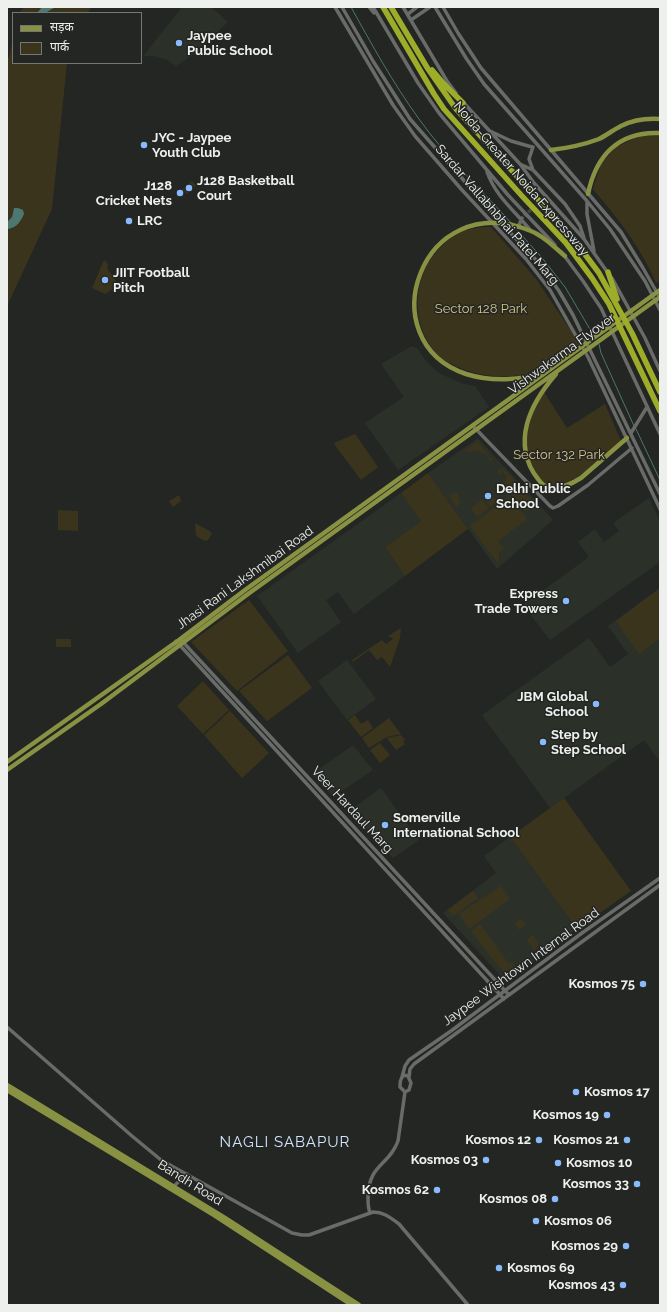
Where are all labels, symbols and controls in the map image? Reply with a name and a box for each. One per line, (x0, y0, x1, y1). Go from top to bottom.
legend (12, 12, 142, 64)
text: सड़क (50, 20, 74, 34)
place label: Jaypee Public School (187, 28, 272, 59)
marker: Jaypee Public School (174, 38, 184, 48)
text: पार्क (50, 40, 69, 54)
street label: Noida-Greater Noida Expressway (450, 99, 592, 259)
place label: JYC - Jaypee Youth Club (152, 130, 231, 161)
marker: JYC - Jaypee Youth Club (139, 140, 149, 150)
street label: Sardar Vallabhbhai Patel Marg (432, 142, 562, 288)
place label: J128 Basketball Court (197, 173, 294, 204)
place label: J128 Cricket Nets (96, 178, 172, 209)
marker: J128 Basketball Court (184, 183, 194, 193)
marker: J128 Cricket Nets (175, 188, 185, 198)
place label: LRC (137, 213, 162, 229)
marker: LRC (124, 216, 134, 226)
place label: JIIT Football Pitch (113, 265, 190, 296)
marker: JIIT Football Pitch (100, 275, 110, 285)
park label: Sector 128 Park (435, 301, 527, 317)
street label: Vishwakarma Flyover (506, 310, 618, 398)
park label: Sector 132 Park (513, 447, 605, 463)
place label: Delhi Public School (496, 481, 571, 512)
marker: Delhi Public School (483, 491, 493, 501)
street label: Jhasi Rani Lakshmibai Road (174, 523, 316, 633)
place label: Express Trade Towers (475, 586, 558, 617)
marker: Express Trade Towers (561, 596, 571, 606)
place label: JBM Global School (517, 689, 588, 720)
marker: JBM Global School (591, 699, 601, 709)
place label: Step by Step School (551, 727, 626, 758)
marker: Step by Step School (538, 737, 548, 747)
street label: Veer Hardaul Marg (308, 763, 396, 857)
place label: Somerville International School (393, 810, 519, 841)
marker: Somerville International School (380, 820, 390, 830)
street label: Jaypee Wishtown Internal Road (440, 905, 602, 1029)
place label: Kosmos 75 (569, 976, 635, 992)
marker: Kosmos 75 (638, 979, 648, 989)
place label: Kosmos 17 (584, 1084, 650, 1100)
marker: Kosmos 17 (571, 1087, 581, 1097)
place label: Kosmos 19 (533, 1107, 599, 1123)
marker: Kosmos 19 (602, 1110, 612, 1120)
place label: Kosmos 12 (465, 1132, 531, 1148)
place label: Kosmos 21 (553, 1132, 619, 1148)
district label: NAGLI SABAPUR (220, 1133, 350, 1151)
marker: Kosmos 12 (534, 1135, 544, 1145)
marker: Kosmos 21 (622, 1135, 632, 1145)
place label: Kosmos 03 (411, 1152, 478, 1168)
marker: Kosmos 03 (481, 1155, 491, 1165)
place label: Kosmos 10 (566, 1155, 632, 1171)
street label: Bandh Road (155, 1157, 225, 1209)
marker: Kosmos 10 (553, 1158, 563, 1168)
place label: Kosmos 33 (562, 1176, 629, 1192)
marker: Kosmos 33 (632, 1179, 642, 1189)
place label: Kosmos 62 (362, 1182, 429, 1198)
marker: Kosmos 62 (432, 1185, 442, 1195)
place label: Kosmos 08 (479, 1191, 547, 1207)
marker: Kosmos 08 (550, 1194, 560, 1204)
place label: Kosmos 06 (544, 1213, 612, 1229)
marker: Kosmos 06 (531, 1216, 541, 1226)
place label: Kosmos 29 (551, 1238, 618, 1254)
marker: Kosmos 29 (621, 1241, 631, 1251)
place label: Kosmos 69 (507, 1260, 575, 1276)
marker: Kosmos 69 (494, 1263, 504, 1273)
place label: Kosmos 43 (548, 1277, 615, 1293)
marker: Kosmos 43 (618, 1280, 628, 1290)

